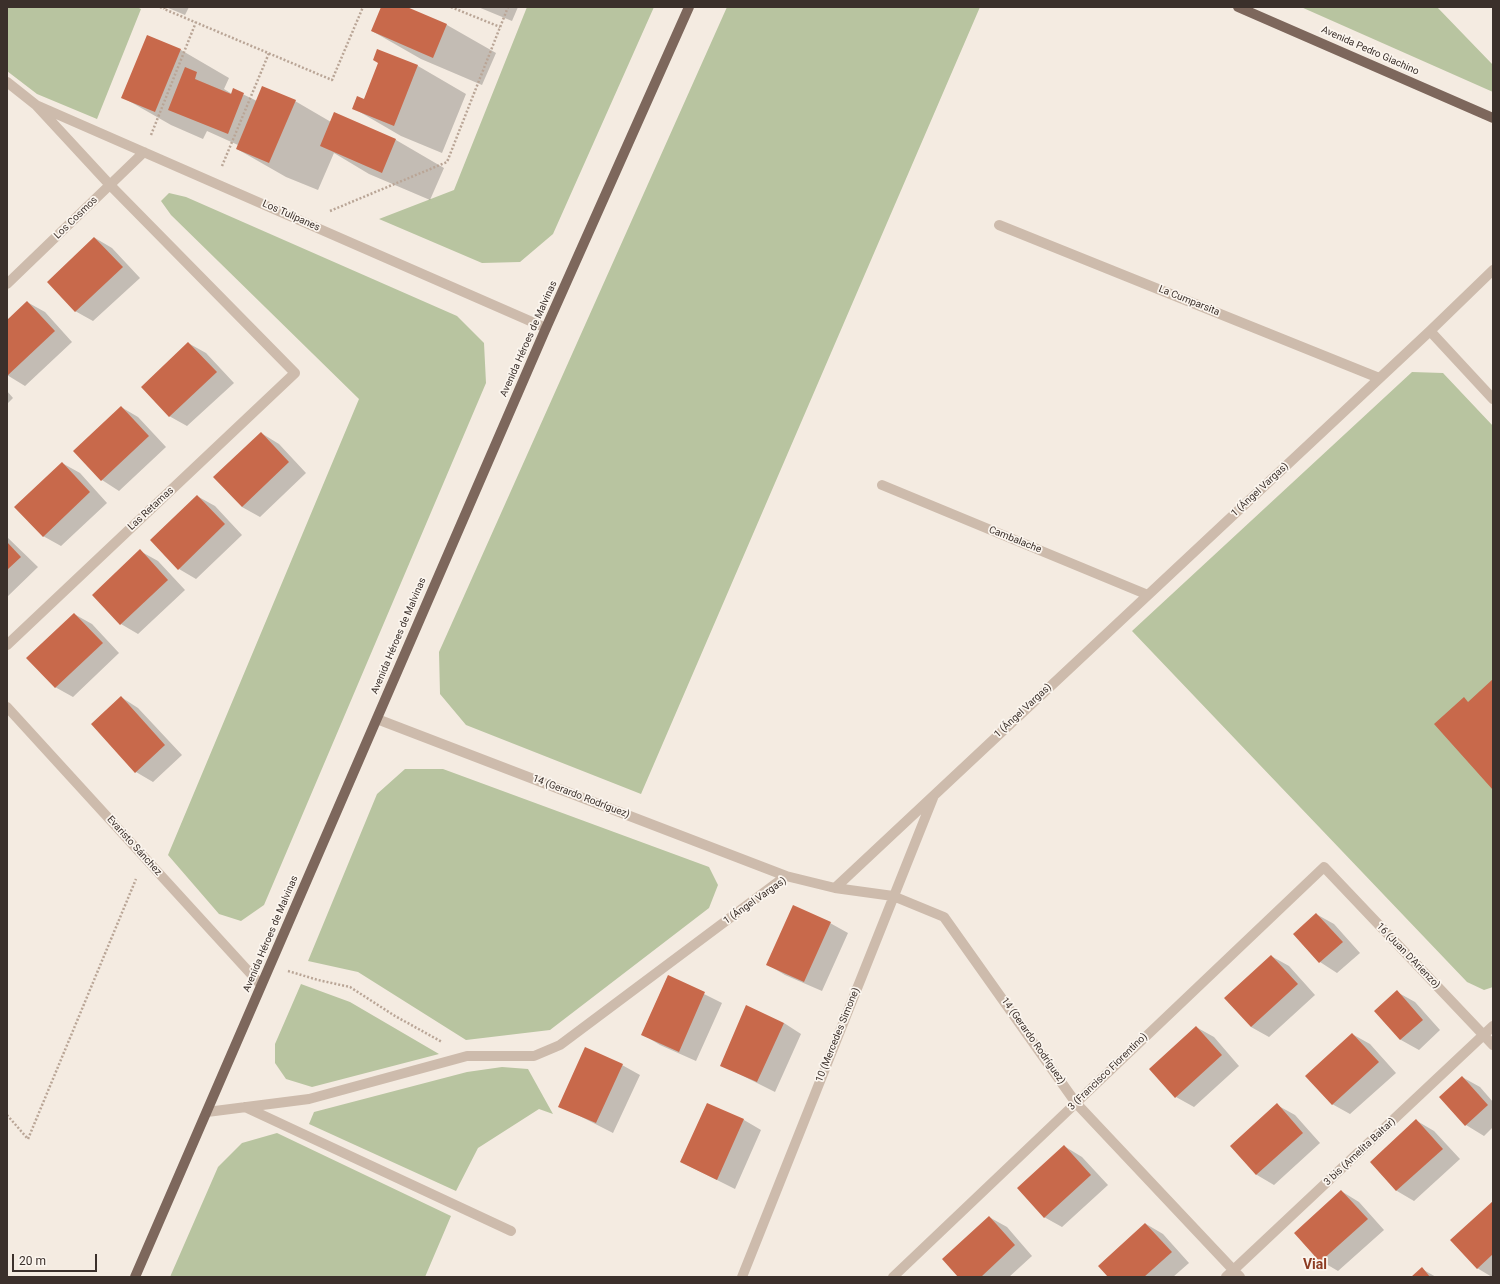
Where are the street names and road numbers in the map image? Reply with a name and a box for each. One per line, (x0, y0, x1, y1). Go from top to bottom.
street label: Avenida Pedro Giachino (1319, 24, 1421, 78)
street label: Los Cosmos (52, 194, 100, 242)
street label: Los Tulipanes (260, 198, 322, 234)
street label: Avenida Héroes de Malvinas (498, 279, 560, 399)
street label: La Cumparsita (1157, 283, 1221, 319)
street label: 1 (Ángel Vargas) (1229, 460, 1291, 520)
street label: Las Retamas (126, 485, 176, 533)
street label: Cambalache (987, 524, 1043, 556)
street label: Avenida Héroes de Malvinas (369, 576, 429, 696)
street label: 1 (Ángel Vargas) (992, 681, 1054, 741)
street label: 14 (Gerardo Rodríguez) (531, 773, 631, 821)
street label: Evaristo Sánchez (104, 814, 164, 878)
street label: Avenida Héroes de Malvinas (241, 874, 301, 994)
street label: 1 (Ángel Vargas) (721, 875, 789, 927)
street label: 16 (Juan D'Arienzo) (1374, 921, 1442, 991)
street label: 10 (Mercedes Simone) (814, 986, 862, 1084)
street label: 14 (Gerardo Rodríguez) (998, 995, 1068, 1087)
street label: 3 (Francisco Fiorentino) (1066, 1031, 1150, 1113)
street label: 3 bis (Amelita Baltar) (1322, 1116, 1398, 1188)

